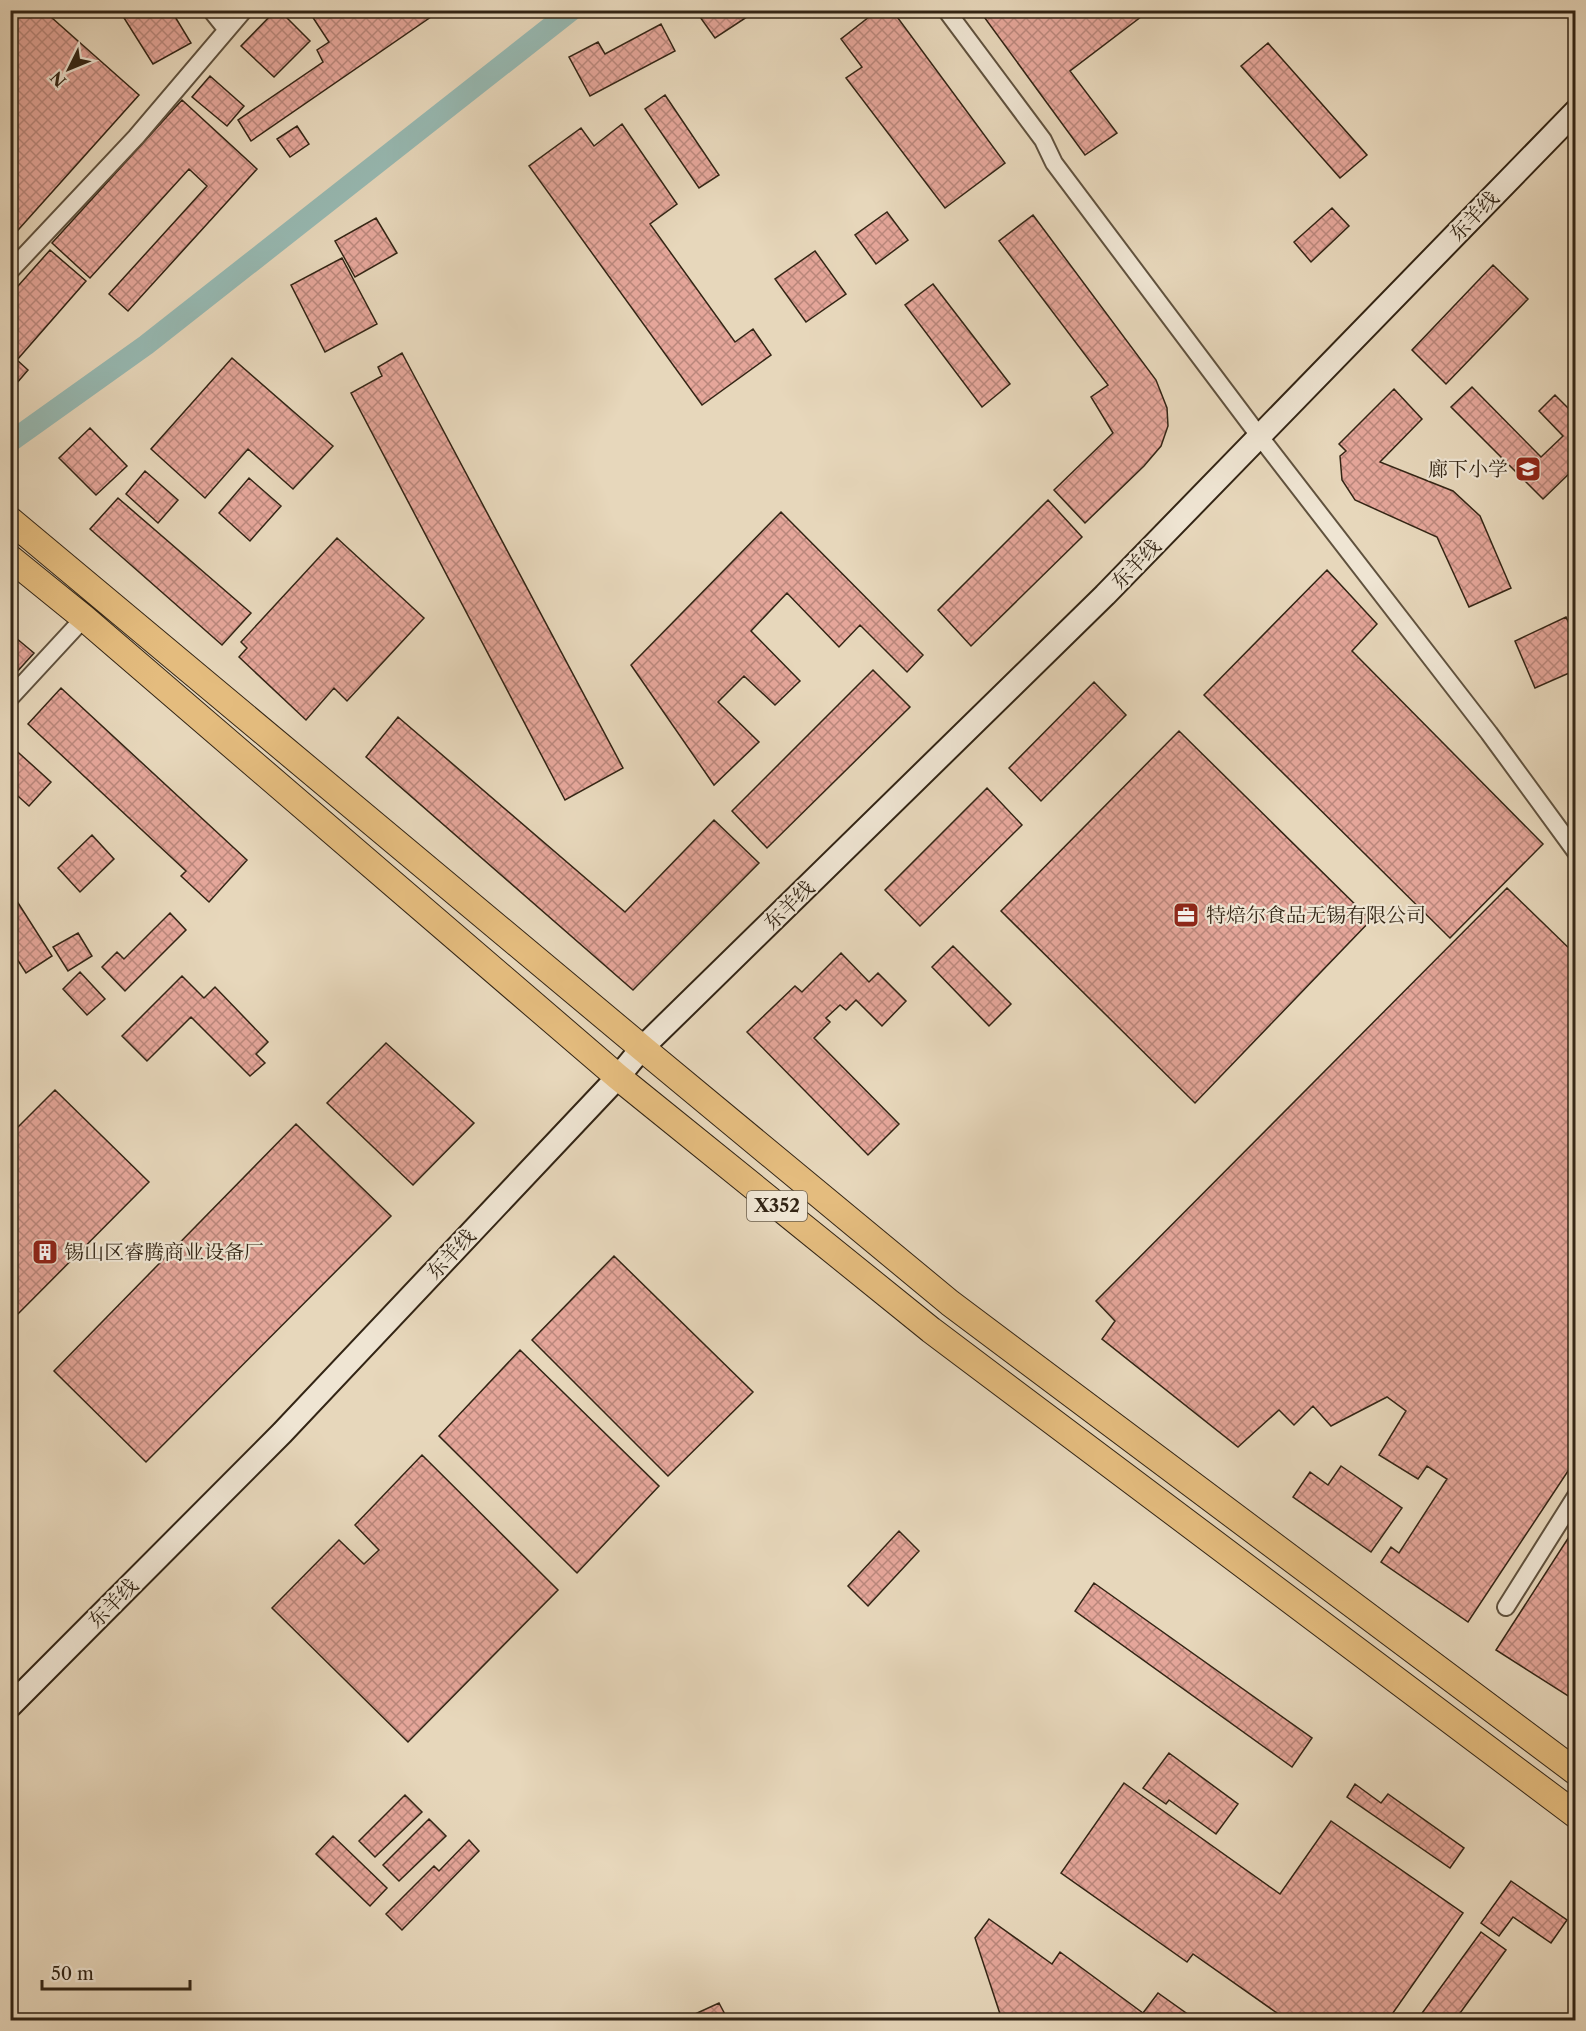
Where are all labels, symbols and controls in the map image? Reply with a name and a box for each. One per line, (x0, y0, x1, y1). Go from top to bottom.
north arrow (39, 39, 99, 99)
text: N (46, 67, 70, 91)
street label: 东羊线 (1445, 186, 1503, 246)
school or university icon: 廊下小学 (1513, 454, 1543, 484)
place label: 廊下小学 (1428, 457, 1508, 481)
street label: 东羊线 (1107, 534, 1165, 594)
street label: 东羊线 (759, 876, 819, 934)
office icon: 特焙尔食品无锡有限公司 (1171, 900, 1201, 930)
place label: 特焙尔食品无锡有限公司 (1206, 903, 1426, 927)
road number: X352 (747, 1191, 807, 1221)
street label: 东羊线 (422, 1224, 480, 1284)
building icon: 锡山区睿腾商业设备厂 (30, 1237, 60, 1267)
place label: 锡山区睿腾商业设备厂 (64, 1240, 264, 1264)
street label: 东羊线 (83, 1573, 143, 1633)
scale bar (42, 1953, 190, 1991)
text: 50 m (51, 1963, 94, 1985)

